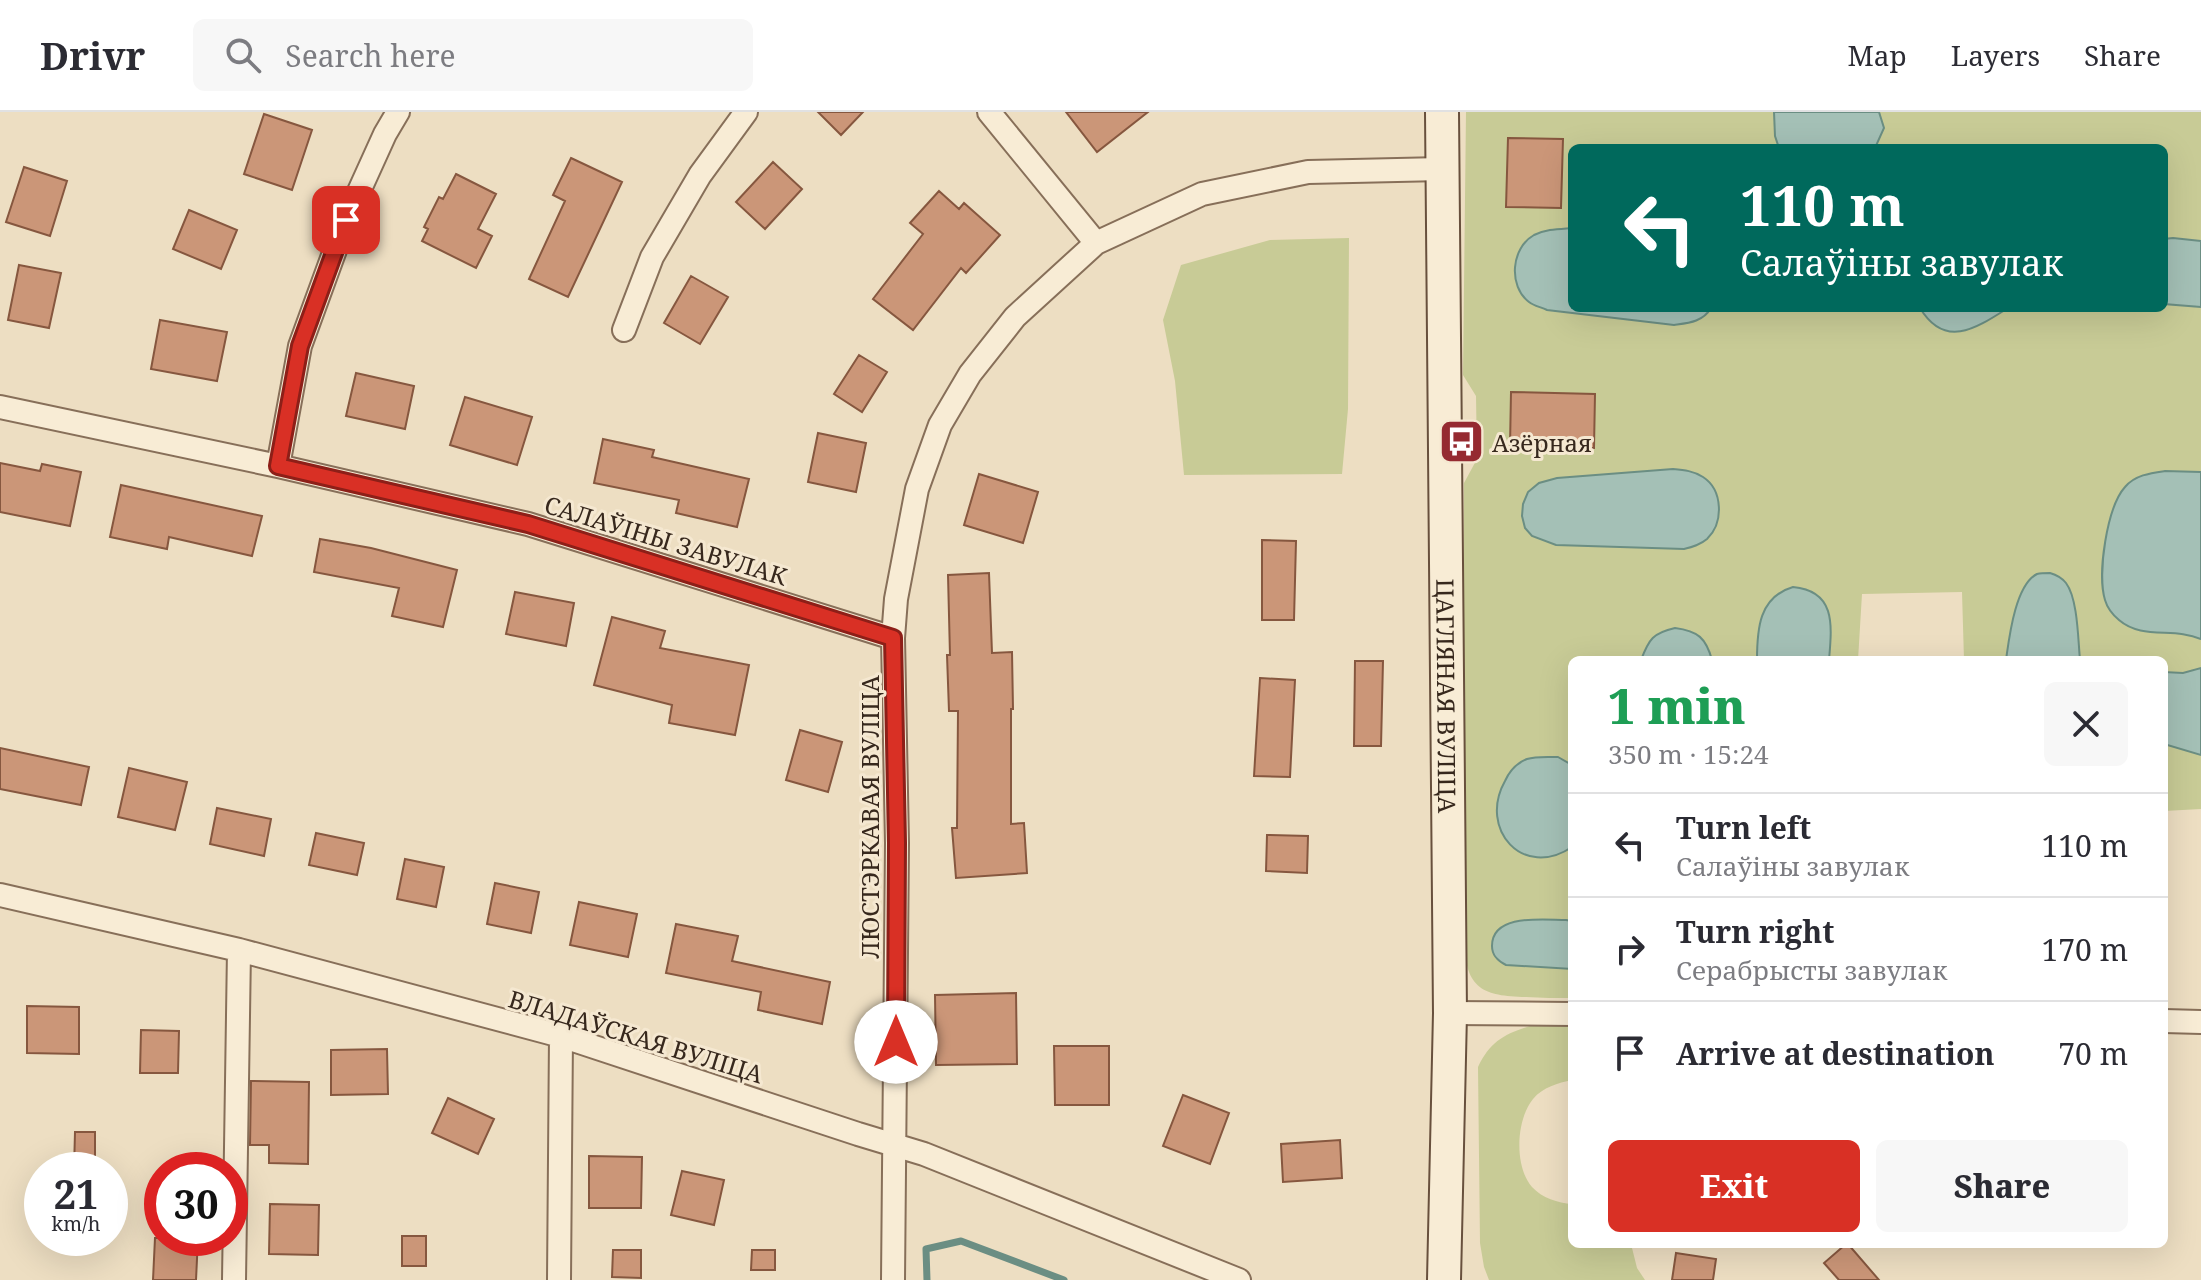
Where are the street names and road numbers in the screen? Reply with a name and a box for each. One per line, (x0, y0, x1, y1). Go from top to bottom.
street label: САЛАЎІНЫ ЗАВУЛАК (541, 487, 792, 593)
street label: ЦАГЛЯНАЯ ВУЛІЦА (1430, 579, 1465, 813)
street label: ЛЮСТЭРКАВАЯ ВУЛІЦА (853, 675, 886, 959)
street label: ВЛАДАЎСКАЯ ВУЛІЦА (505, 982, 767, 1090)

